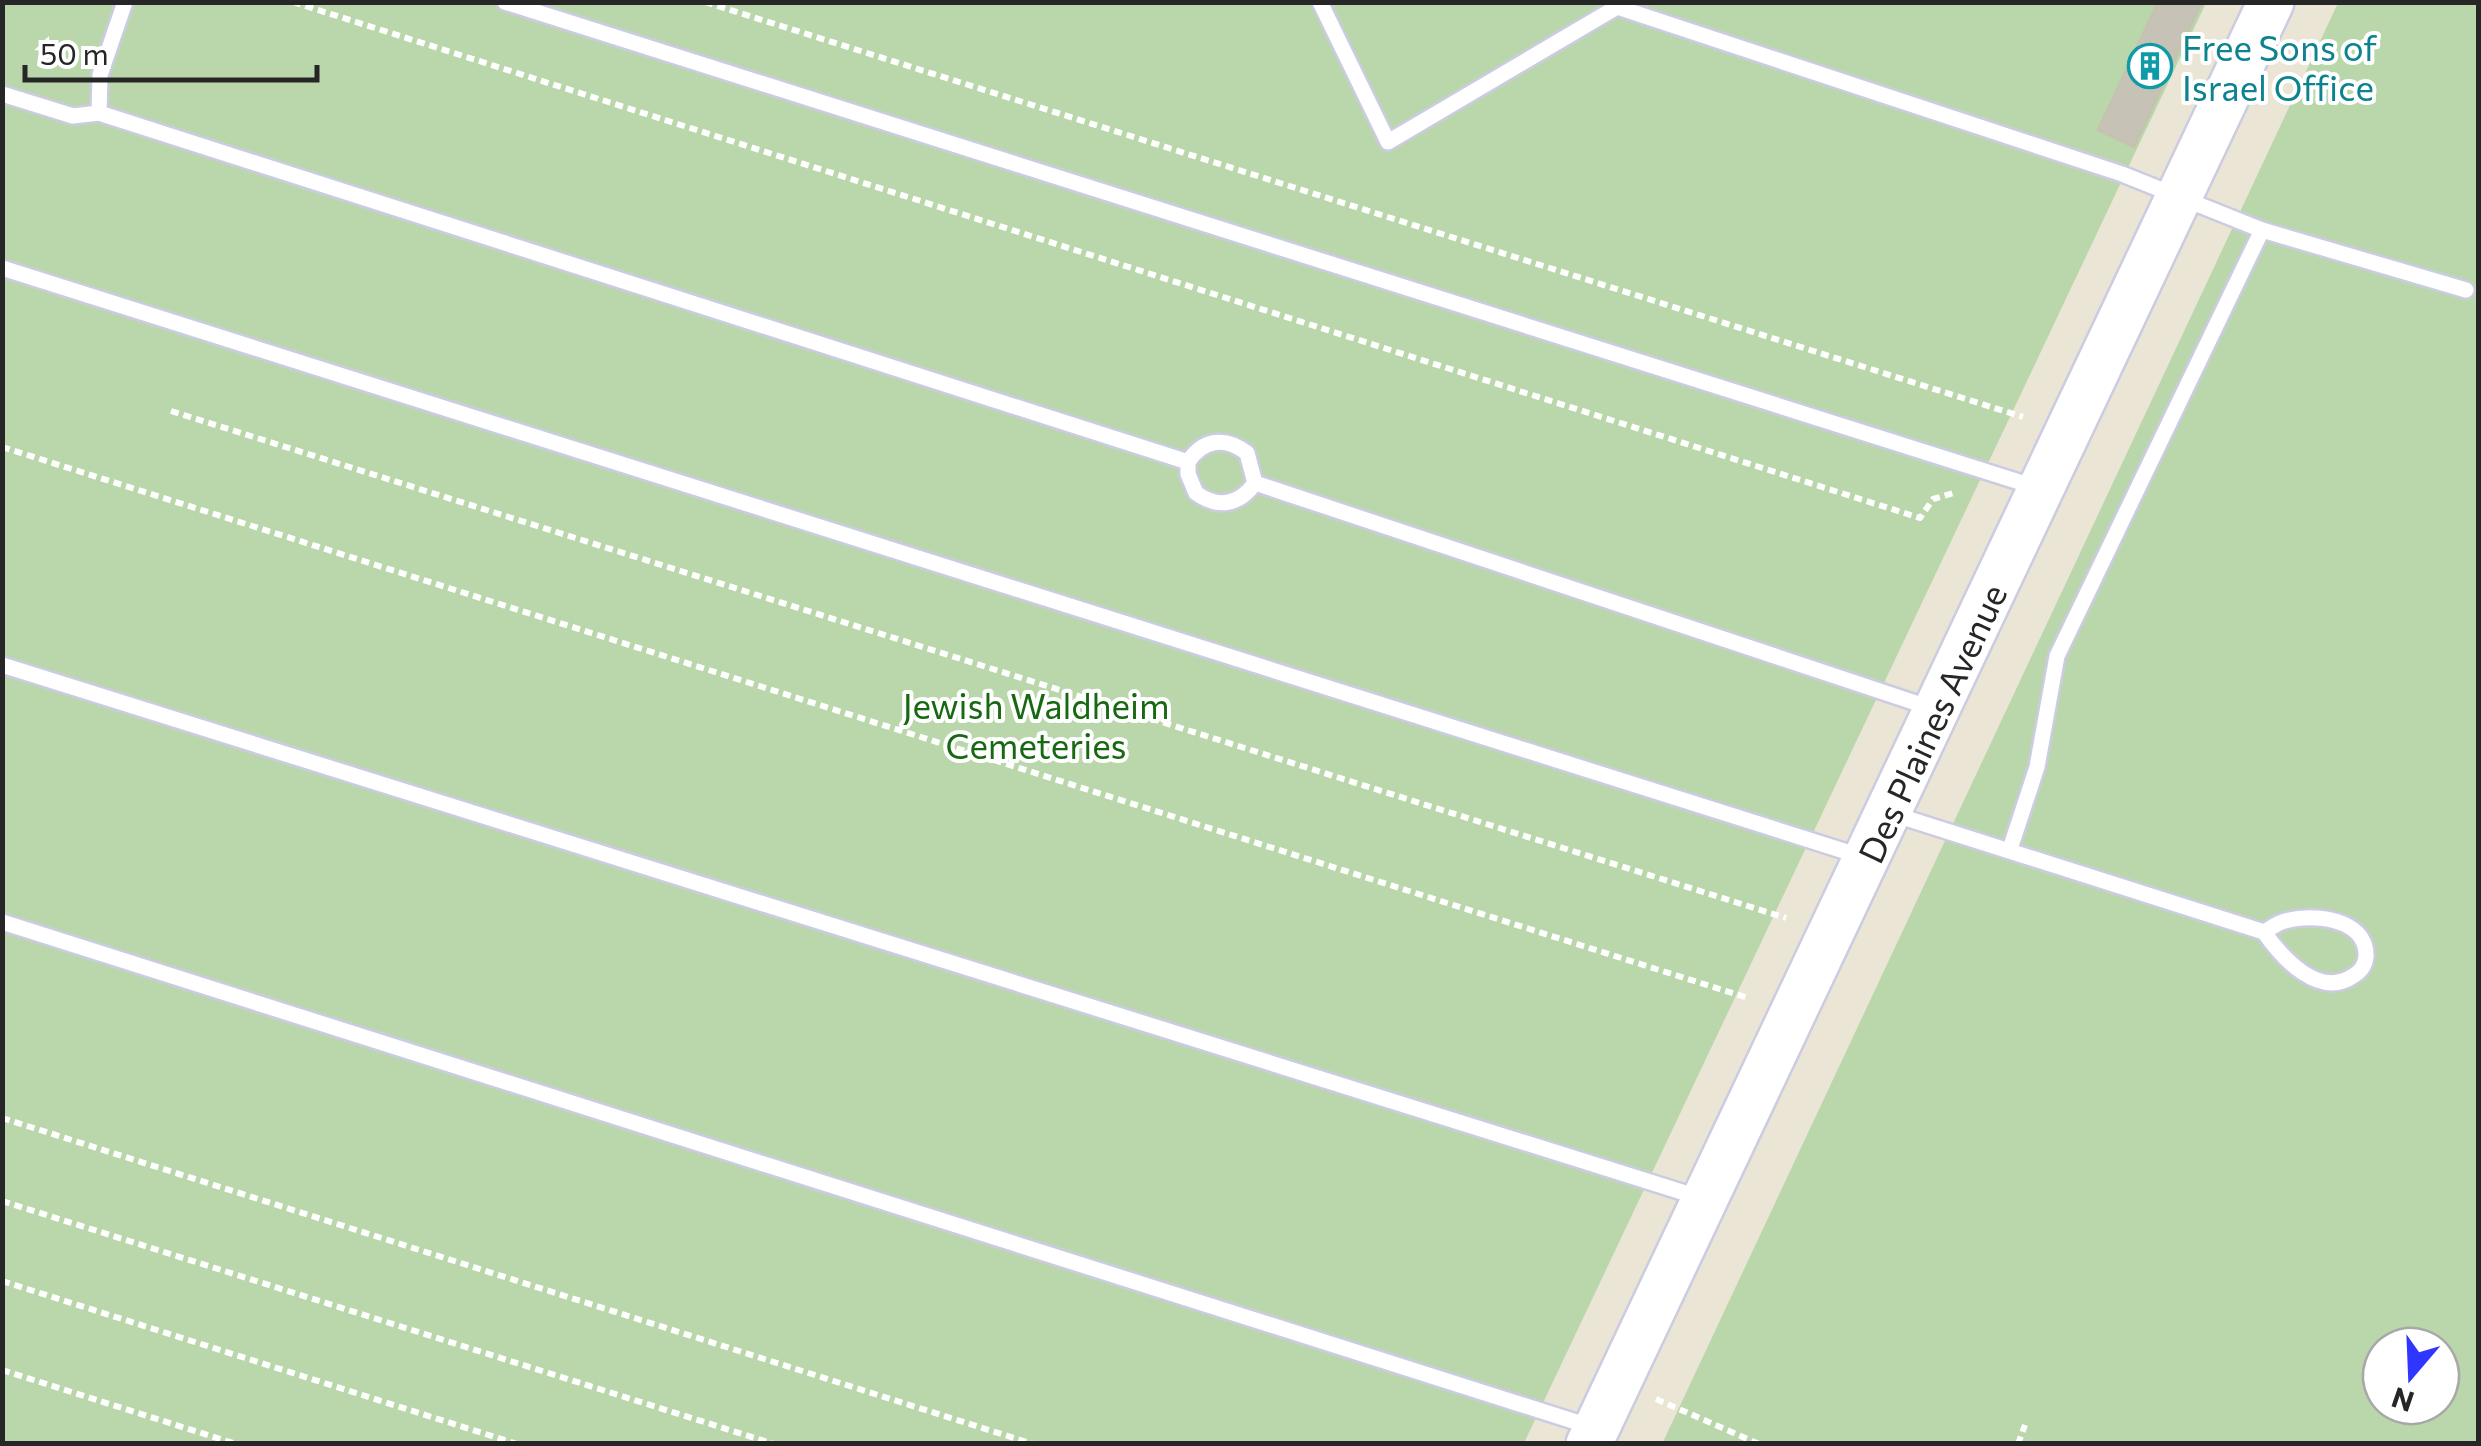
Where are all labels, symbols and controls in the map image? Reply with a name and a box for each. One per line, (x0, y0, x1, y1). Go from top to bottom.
scale bar (25, 20, 318, 82)
place label: Free Sons of Israel Office (2182, 25, 2377, 108)
text: 50 m (40, 34, 109, 71)
building icon: Free Sons of Israel Office (2127, 43, 2173, 89)
street label: Des Plaines Avenue (1848, 577, 2014, 869)
park label: Jewish Waldheim Cemeteries (902, 683, 1170, 766)
north arrow (2361, 1326, 2461, 1426)
text: N (2387, 1381, 2418, 1420)

